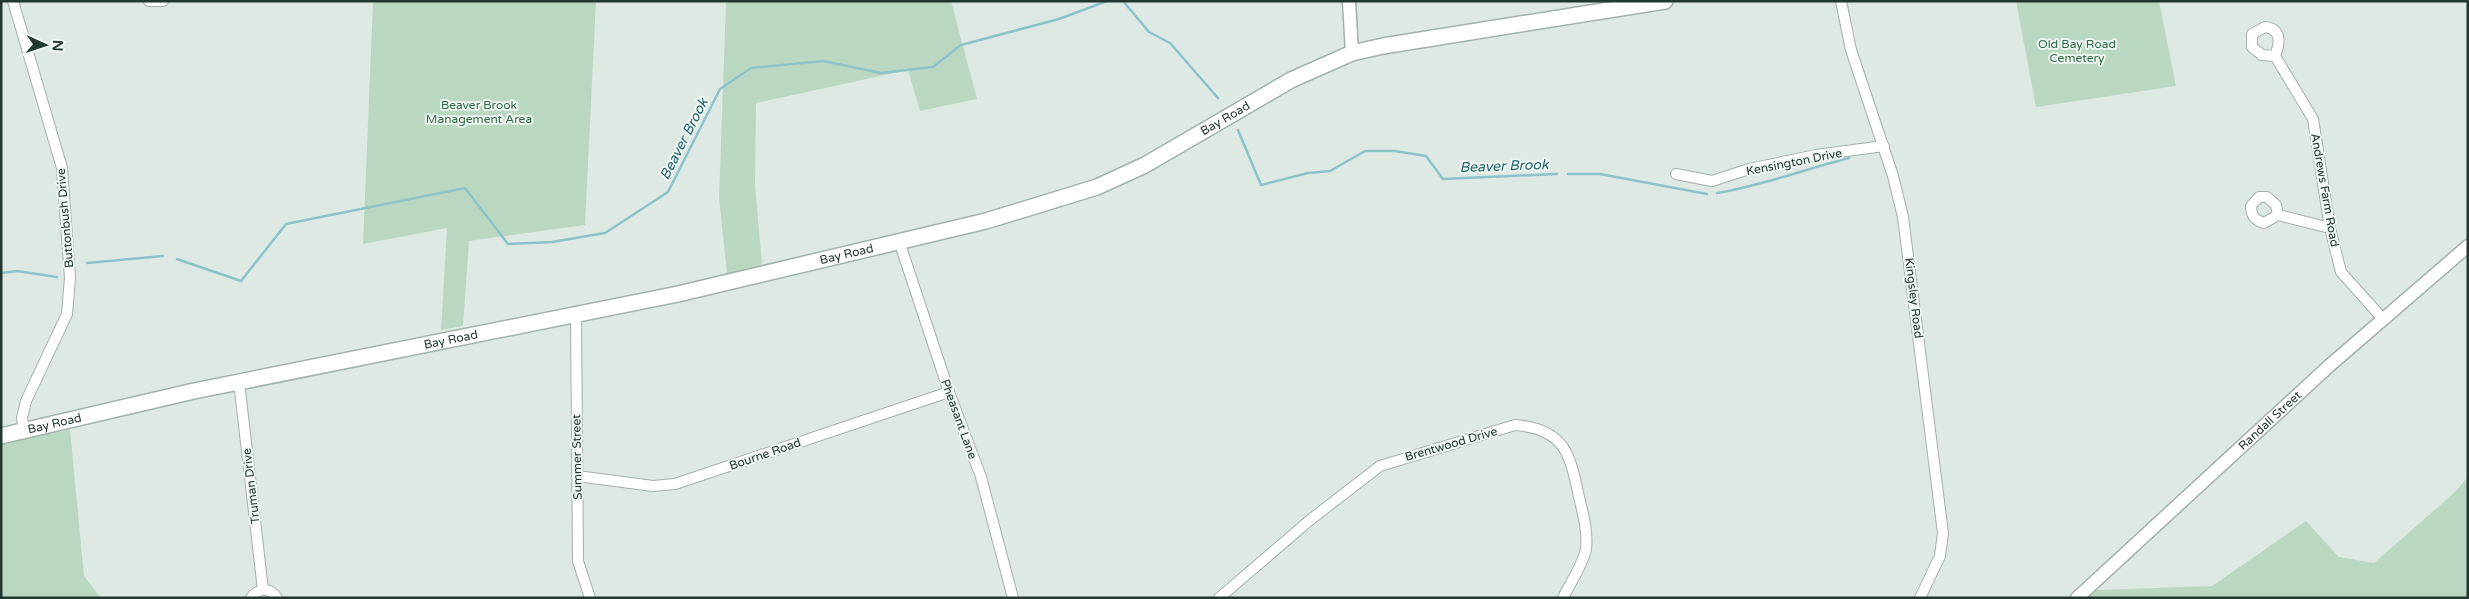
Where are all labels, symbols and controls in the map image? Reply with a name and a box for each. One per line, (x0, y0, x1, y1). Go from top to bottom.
north arrow (20, 20, 70, 70)
park label: Old Bay Road Cemetery (2038, 37, 2116, 65)
text: N (49, 40, 66, 52)
water label: Beaver Brook (656, 94, 712, 182)
park label: Beaver Brook Management Area (426, 98, 532, 126)
street label: Bay Road (1198, 99, 1252, 138)
street label: Andrews Farm Road (2308, 132, 2342, 248)
street label: Kensington Drive (1745, 146, 1843, 178)
water label: Beaver Brook (1459, 156, 1550, 176)
street label: Buttonbush Drive (54, 167, 76, 268)
street label: Bay Road (818, 241, 875, 267)
street label: Kingsley Road (1902, 257, 1926, 339)
street label: Bay Road (423, 327, 479, 352)
street label: Pheasant Lane (938, 377, 980, 461)
street label: Randall Street (2235, 388, 2304, 453)
street label: Bay Road (26, 410, 83, 437)
street label: Summer Street (569, 414, 585, 500)
street label: Brentwood Drive (1403, 424, 1499, 464)
street label: Bourne Road (727, 435, 803, 473)
street label: Truman Drive (239, 447, 263, 525)

